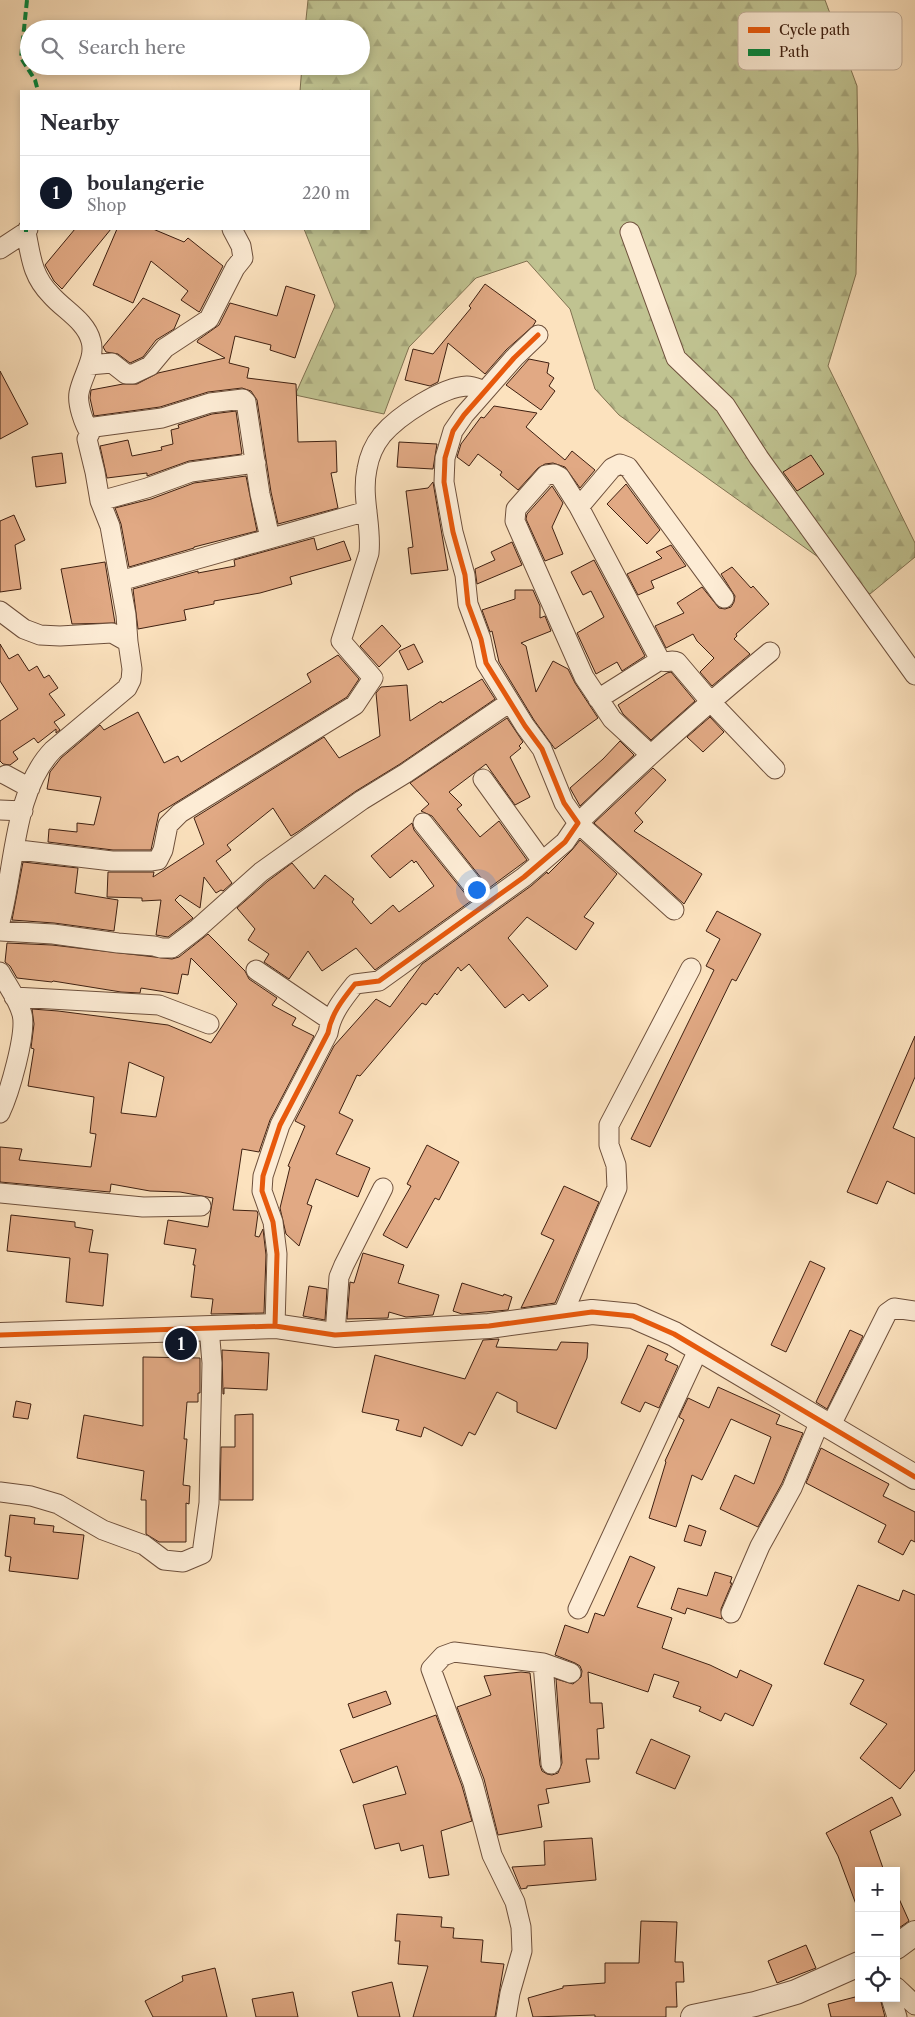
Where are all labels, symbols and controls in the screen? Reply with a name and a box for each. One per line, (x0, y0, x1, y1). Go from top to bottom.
legend (738, 12, 902, 70)
search box (20, 20, 370, 75)
text: Cycle path (779, 21, 850, 39)
icon: search (38, 34, 66, 62)
text: Search here (78, 36, 186, 59)
text: Path (779, 43, 809, 61)
text: Nearby (40, 110, 119, 135)
text: boulangerie (87, 172, 204, 195)
text: 1 (52, 183, 60, 203)
text: 220 m (302, 183, 350, 203)
text: Shop (87, 195, 126, 215)
your location (464, 877, 490, 903)
pin: 1 (165, 1325, 197, 1363)
map controls (855, 1867, 900, 2002)
button: + (855, 1867, 900, 1912)
button: − (855, 1912, 900, 1957)
button: locate (855, 1957, 900, 2002)

